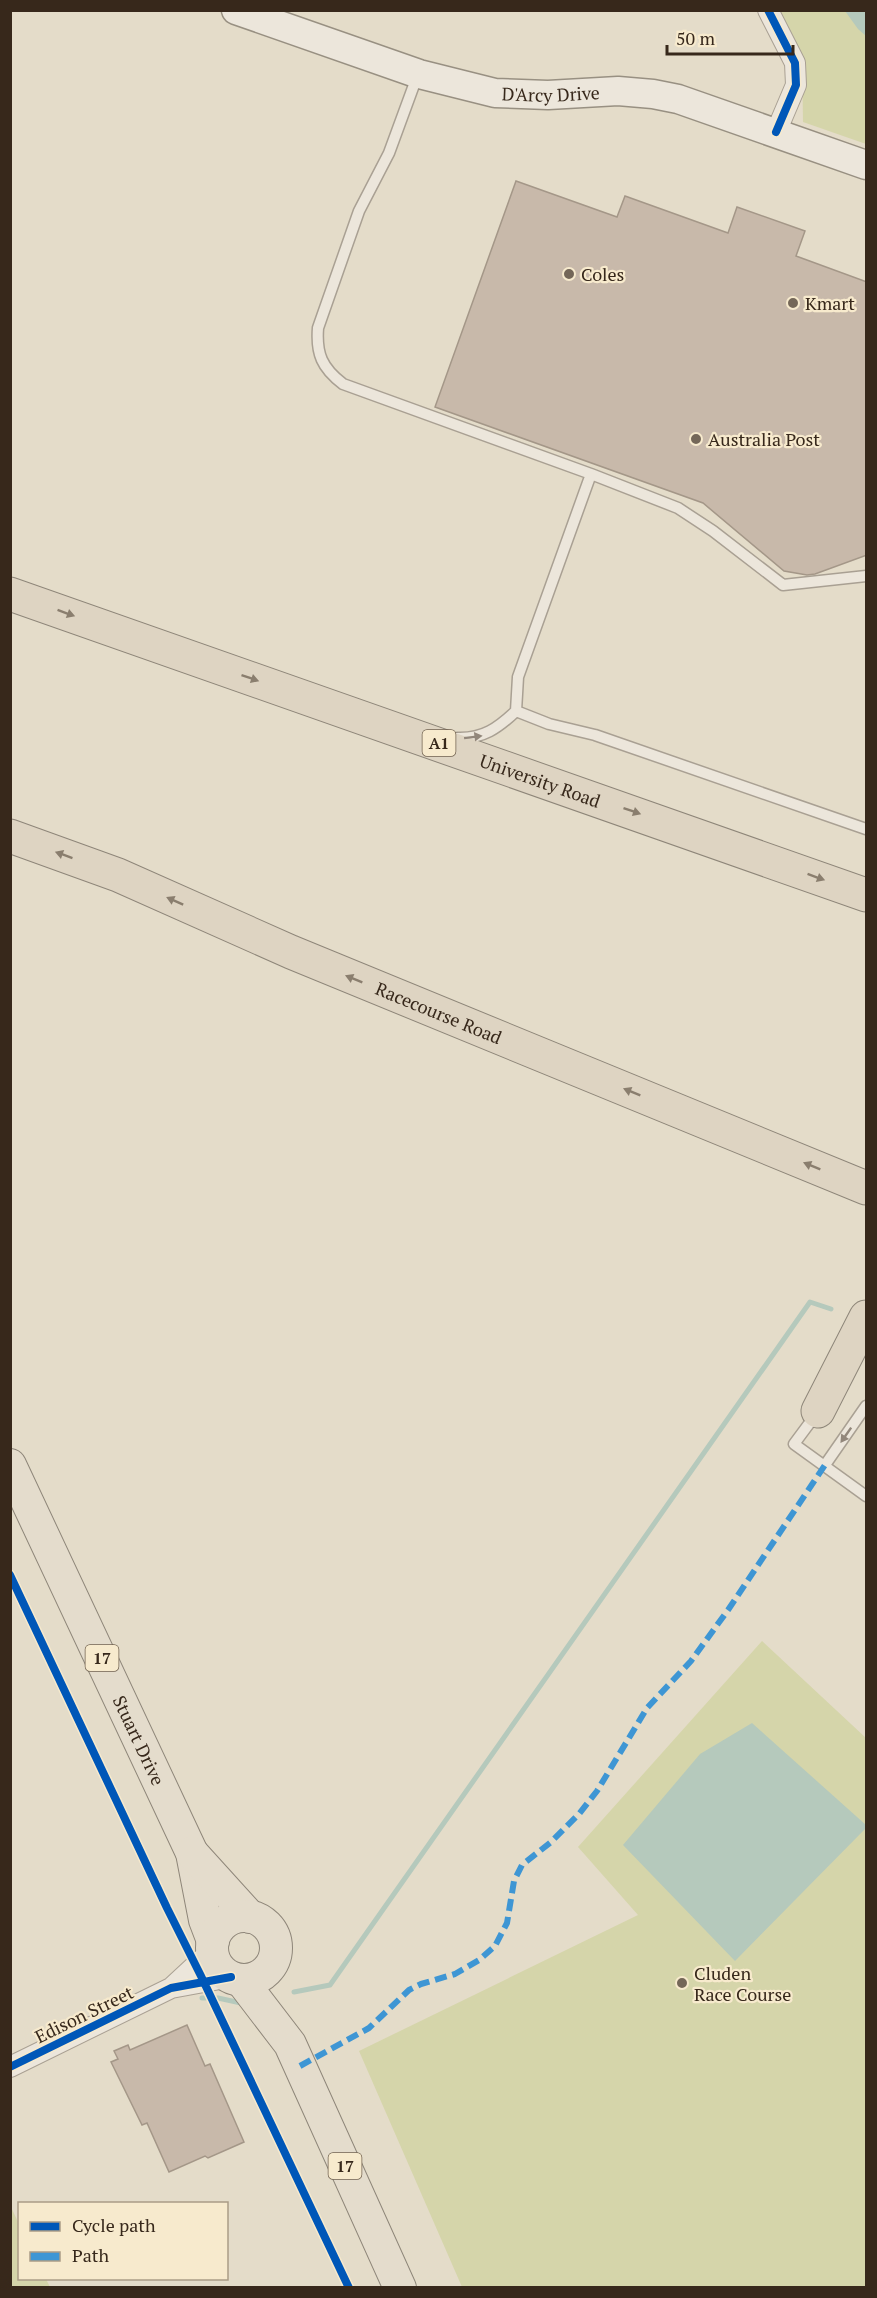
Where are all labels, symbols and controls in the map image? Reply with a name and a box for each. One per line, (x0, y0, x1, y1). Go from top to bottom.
scale bar (667, 18, 793, 56)
text: 50 m (676, 26, 716, 50)
street label: D'Arcy Drive (501, 80, 600, 107)
place label: Coles (581, 262, 624, 286)
marker: Coles (562, 267, 576, 281)
place label: Kmart (805, 291, 855, 315)
marker: Kmart (786, 296, 800, 310)
place label: Australia Post (708, 427, 820, 451)
marker: Australia Post (689, 432, 703, 446)
one-way arrow (57, 609, 75, 619)
one-way arrow (241, 674, 259, 683)
road number: A1 (422, 730, 456, 756)
one-way arrow (463, 733, 482, 742)
street label: University Road (476, 748, 604, 813)
one-way arrow (623, 807, 641, 817)
one-way arrow (55, 850, 73, 860)
one-way arrow (807, 872, 825, 882)
one-way arrow (166, 896, 184, 906)
one-way arrow (345, 974, 363, 984)
street label: Racecourse Road (372, 976, 506, 1049)
one-way arrow (623, 1087, 641, 1096)
one-way arrow (803, 1161, 821, 1171)
one-way arrow (840, 1427, 852, 1443)
road number: 17 (86, 1645, 118, 1671)
street label: Stuart Drive (108, 1691, 171, 1789)
place label: Cluden Race Course (694, 1961, 791, 2006)
marker: Cluden Race Course (675, 1976, 689, 1990)
street label: Edison Street (31, 1980, 138, 2048)
road number: 17 (328, 2153, 362, 2179)
legend (18, 2202, 228, 2280)
text: Cycle path (72, 2213, 156, 2237)
text: Path (72, 2243, 109, 2267)

